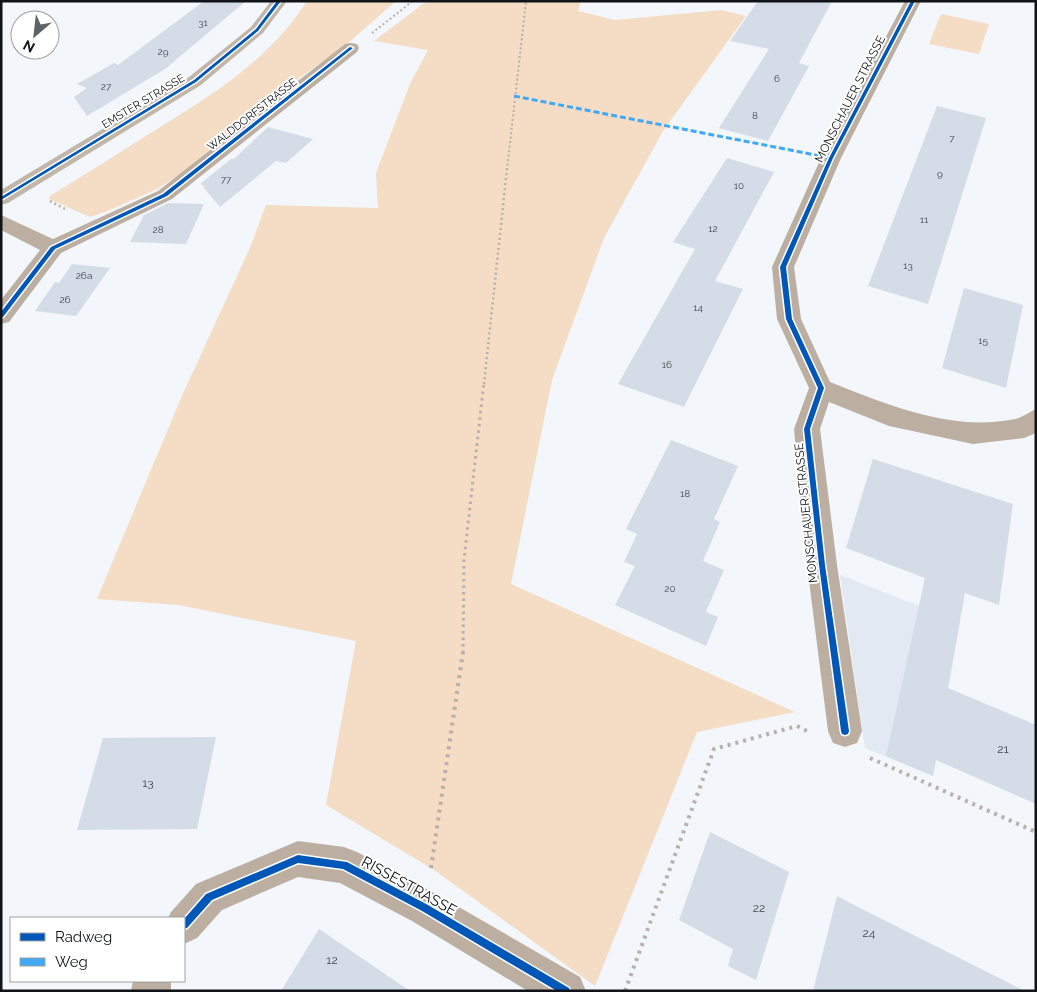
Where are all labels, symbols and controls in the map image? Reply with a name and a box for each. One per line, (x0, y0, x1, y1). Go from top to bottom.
north arrow (10, 10, 60, 60)
house number: 31 (198, 17, 209, 28)
street label: MONSCHAUER STRASSE (812, 33, 888, 165)
text: N (20, 37, 37, 56)
house number: 29 (157, 46, 169, 57)
street label: EMSTER STRASSE (99, 71, 187, 131)
house number: 6 (774, 73, 780, 84)
street label: WALDDORFSTRASSE (205, 75, 300, 153)
house number: 27 (101, 81, 112, 92)
house number: 8 (752, 110, 758, 121)
house number: 7 (949, 133, 955, 144)
house number: 9 (937, 168, 943, 179)
house number: 77 (221, 174, 232, 185)
house number: 10 (734, 180, 744, 191)
house number: 11 (920, 214, 929, 225)
house number: 12 (708, 223, 718, 234)
house number: 28 (152, 224, 164, 235)
house number: 13 (903, 260, 913, 271)
house number: 26a (76, 270, 92, 281)
house number: 26 (59, 294, 71, 305)
house number: 14 (693, 302, 703, 313)
house number: 15 (978, 335, 988, 346)
house number: 16 (662, 359, 672, 370)
street label: MONSCHAUER STRASSE (792, 442, 820, 584)
house number: 18 (680, 488, 690, 499)
house number: 20 (664, 583, 676, 594)
house number: 21 (997, 742, 1009, 756)
house number: 13 (142, 776, 154, 790)
street label: RISSESTRASSE (358, 852, 460, 920)
house number: 22 (753, 901, 765, 915)
legend (10, 917, 185, 982)
house number: 24 (863, 926, 876, 940)
text: Radweg (55, 928, 112, 946)
text: Weg (55, 953, 88, 971)
house number: 12 (326, 953, 338, 967)

